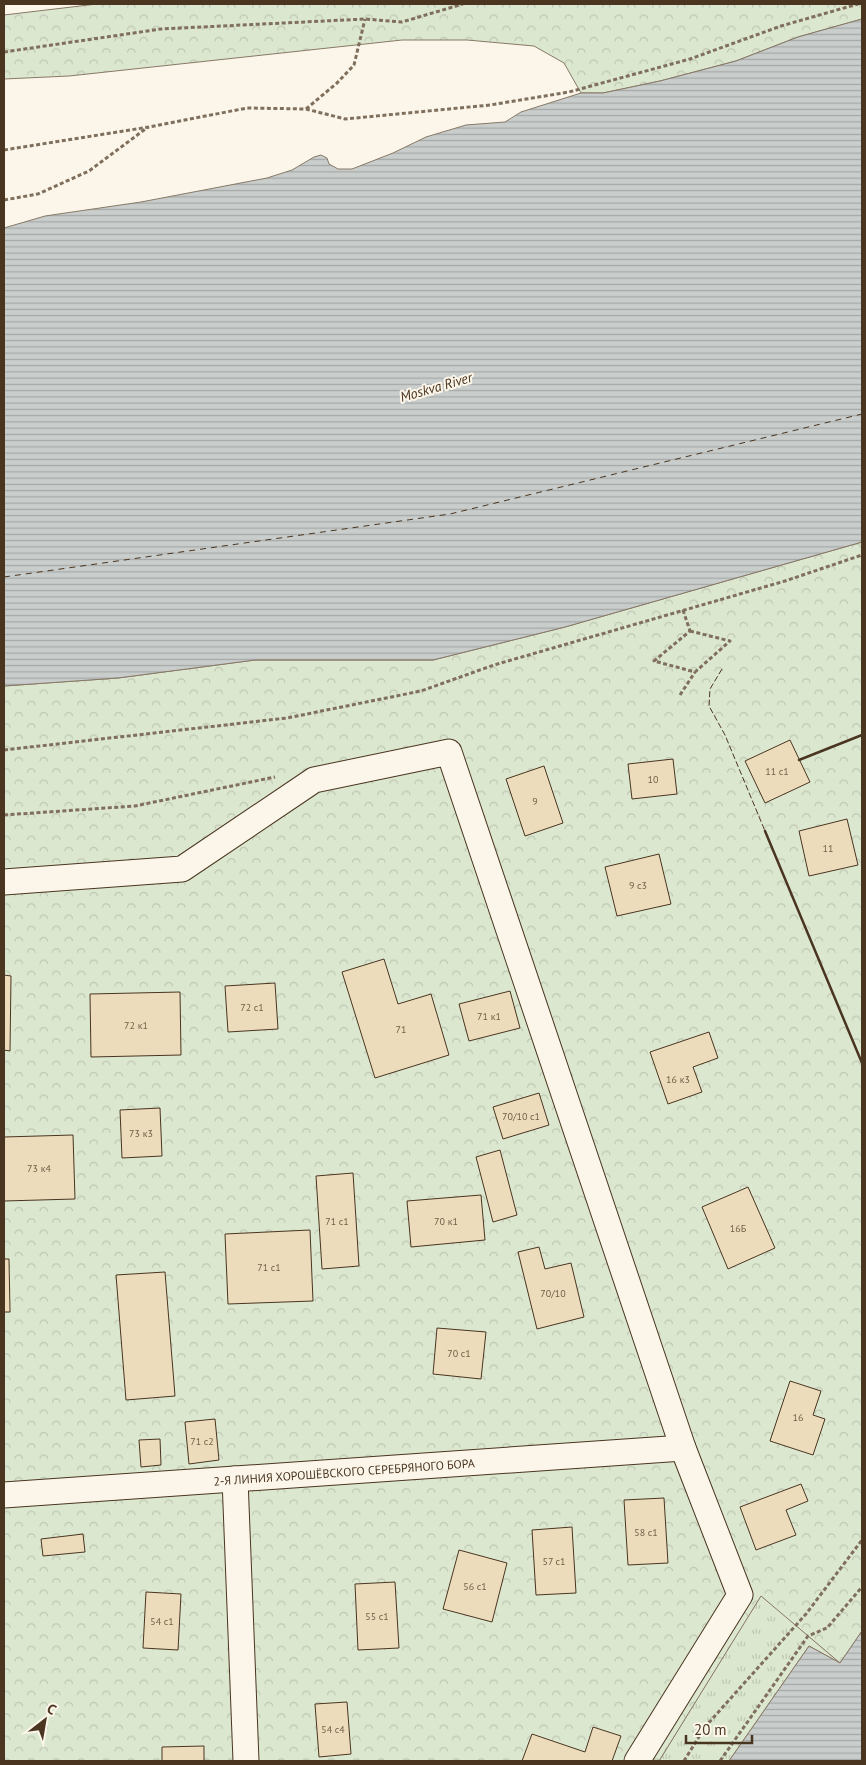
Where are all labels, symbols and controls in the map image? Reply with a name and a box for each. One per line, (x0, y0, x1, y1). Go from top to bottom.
water label: Moskva River (398, 368, 476, 406)
house number: 11 с1 (765, 765, 789, 778)
house number: 10 (648, 773, 659, 786)
house number: 9 (532, 795, 538, 808)
house number: 11 (823, 842, 833, 855)
house number: 9 с3 (629, 879, 647, 892)
house number: 72 с1 (240, 1001, 264, 1014)
house number: 71 к1 (477, 1010, 501, 1023)
house number: 72 к1 (124, 1019, 148, 1032)
house number: 71 (396, 1023, 406, 1036)
house number: 16 к3 (666, 1073, 690, 1086)
house number: 70/10 с1 (502, 1110, 540, 1123)
house number: 73 к3 (129, 1127, 153, 1140)
house number: 73 к4 (27, 1162, 51, 1175)
house number: 71 с1 (325, 1215, 349, 1228)
house number: 70 к1 (434, 1215, 458, 1228)
house number: 16Б (730, 1222, 747, 1235)
house number: 71 с1 (257, 1261, 281, 1274)
house number: 70/10 (540, 1287, 566, 1300)
house number: 70 с1 (447, 1347, 471, 1360)
house number: 16 (793, 1411, 803, 1424)
house number: 71 с2 (190, 1435, 214, 1448)
street label: 2-Я ЛИНИЯ ХОРОШЁВСКОГО СЕРЕБРЯНОГО БОРА (213, 1455, 475, 1489)
house number: 58 с1 (634, 1526, 658, 1539)
house number: 57 с1 (543, 1555, 566, 1568)
house number: 56 с1 (463, 1580, 487, 1593)
house number: 55 с1 (365, 1610, 389, 1623)
house number: 54 с1 (150, 1615, 174, 1628)
north arrow (20, 1695, 70, 1745)
text: С (44, 1699, 60, 1719)
scale bar (686, 1712, 752, 1744)
text: 20 m (694, 1720, 727, 1739)
house number: 54 с4 (321, 1723, 345, 1736)

